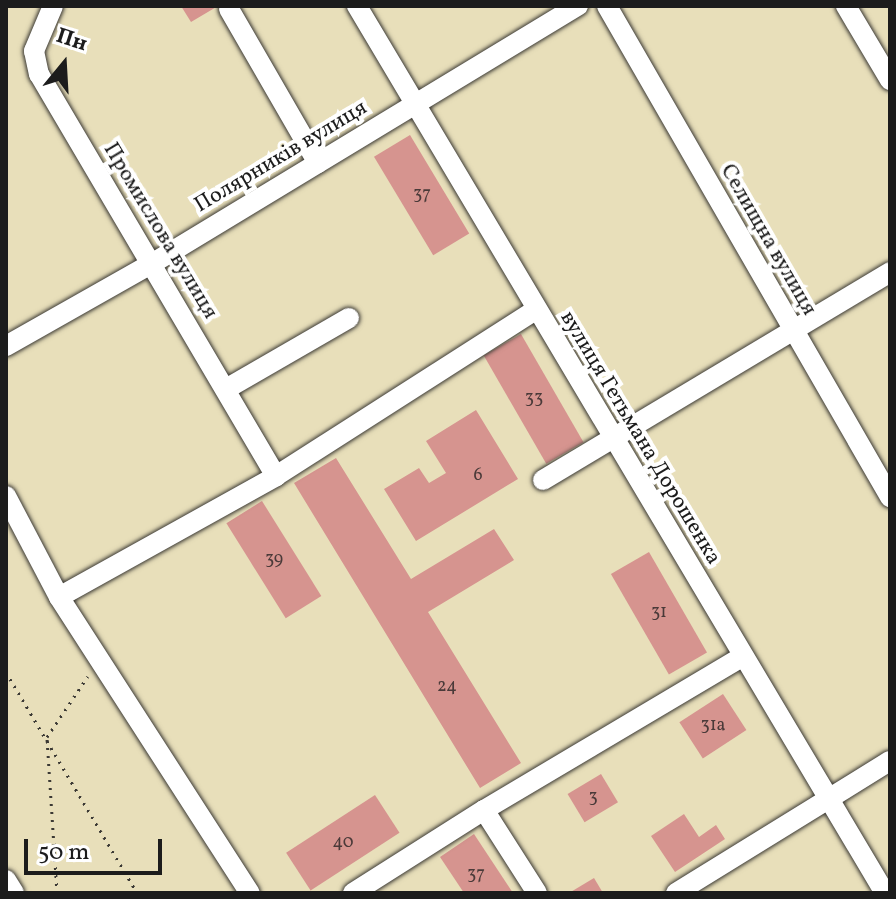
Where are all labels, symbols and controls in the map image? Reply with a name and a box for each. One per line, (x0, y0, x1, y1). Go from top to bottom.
text: Пн (52, 21, 91, 60)
north arrow (24, 24, 104, 104)
street label: Полярників вулиця (190, 95, 372, 219)
street label: Промислова вулиця (97, 138, 223, 324)
street label: Селищна вулиця (714, 160, 822, 320)
house number: 37 (413, 184, 431, 206)
street label: вулиця Гетьмана Дорошенка (554, 306, 726, 570)
house number: 33 (525, 388, 543, 410)
house number: 6 (473, 465, 483, 487)
house number: 39 (265, 549, 283, 571)
house number: 31 (651, 602, 667, 624)
house number: 24 (437, 676, 457, 698)
house number: 31а (700, 715, 726, 737)
house number: 3 (588, 787, 598, 809)
scale bar (28, 823, 166, 873)
house number: 40 (332, 832, 354, 854)
text: 50 m (38, 836, 90, 870)
house number: 37 (467, 864, 485, 886)

